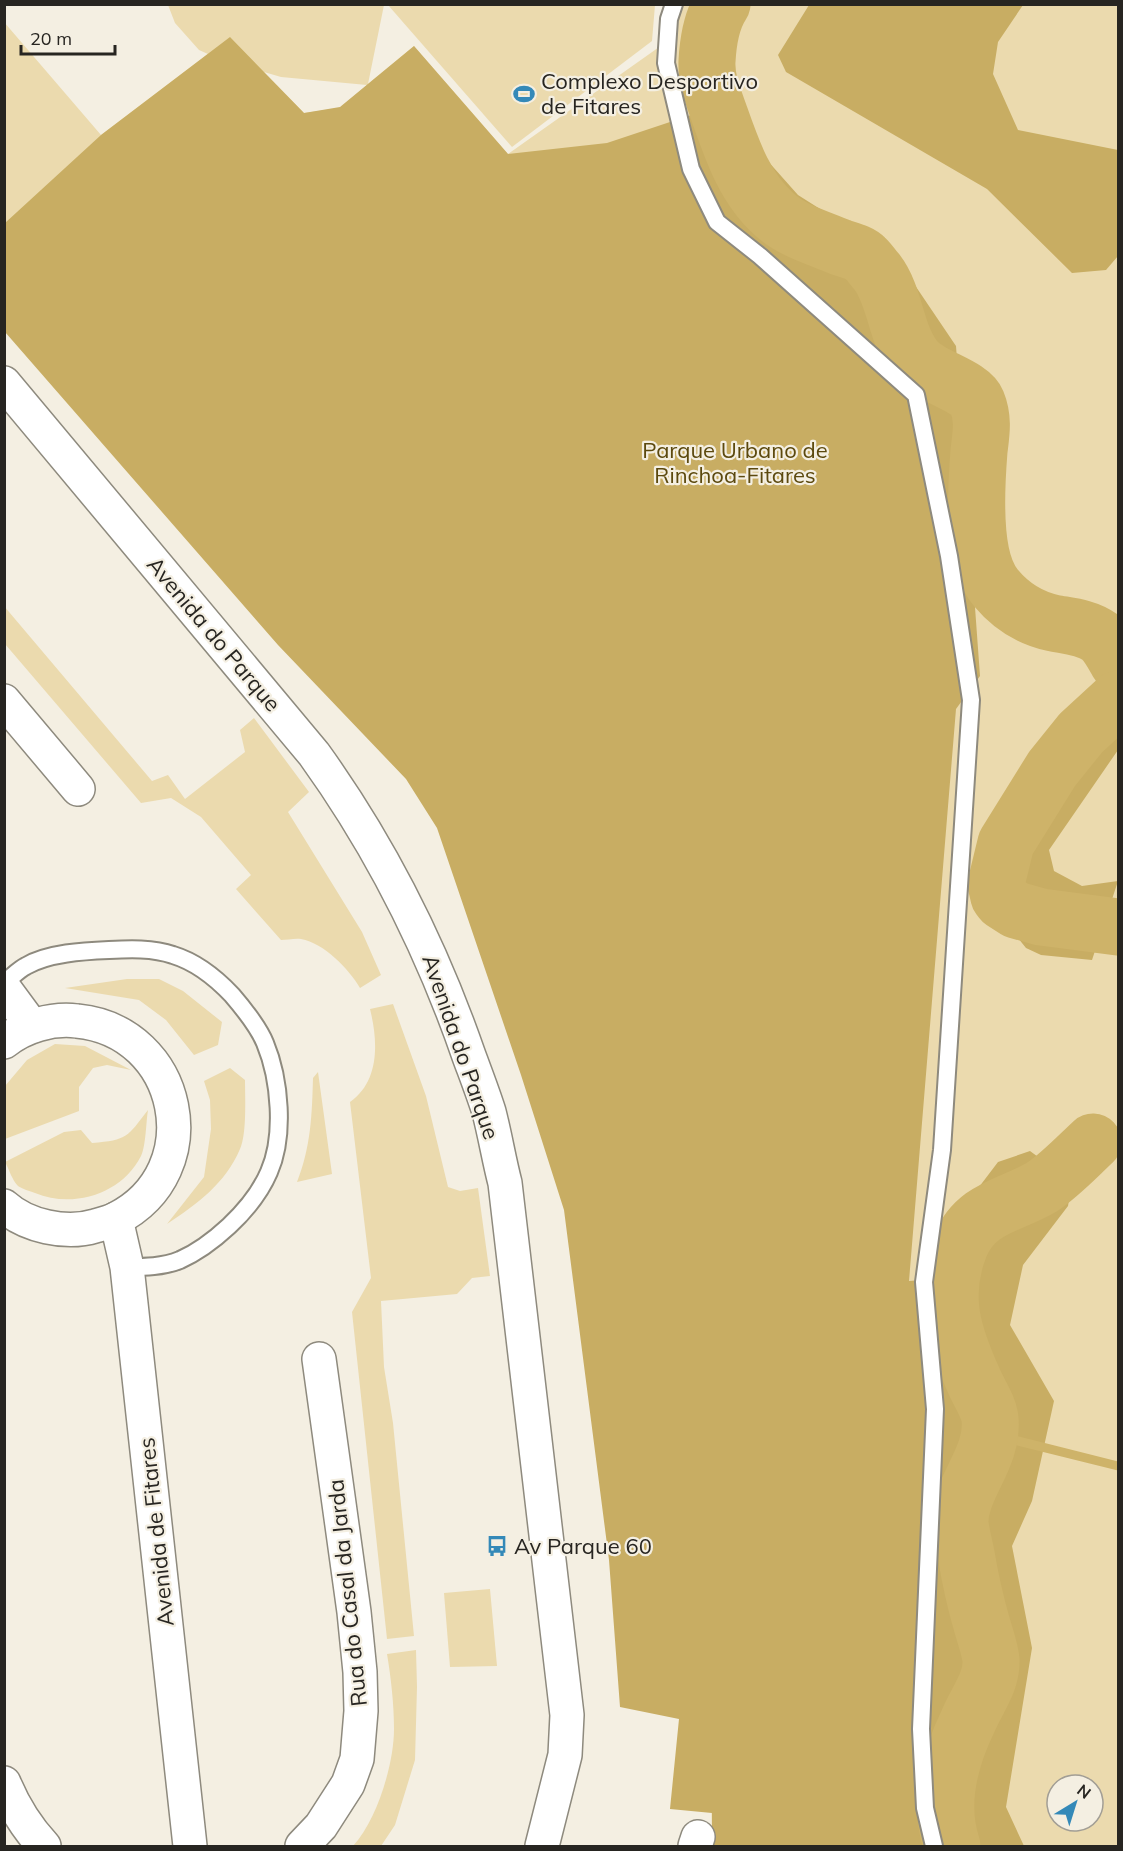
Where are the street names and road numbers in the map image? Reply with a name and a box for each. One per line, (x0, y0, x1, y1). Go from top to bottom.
street label: Avenida do Parque (141, 551, 287, 717)
street label: Avenida do Parque (416, 951, 506, 1143)
street label: Avenida de Fitares (132, 1436, 180, 1628)
street label: Rua do Casal da Jarda (321, 1478, 373, 1708)

